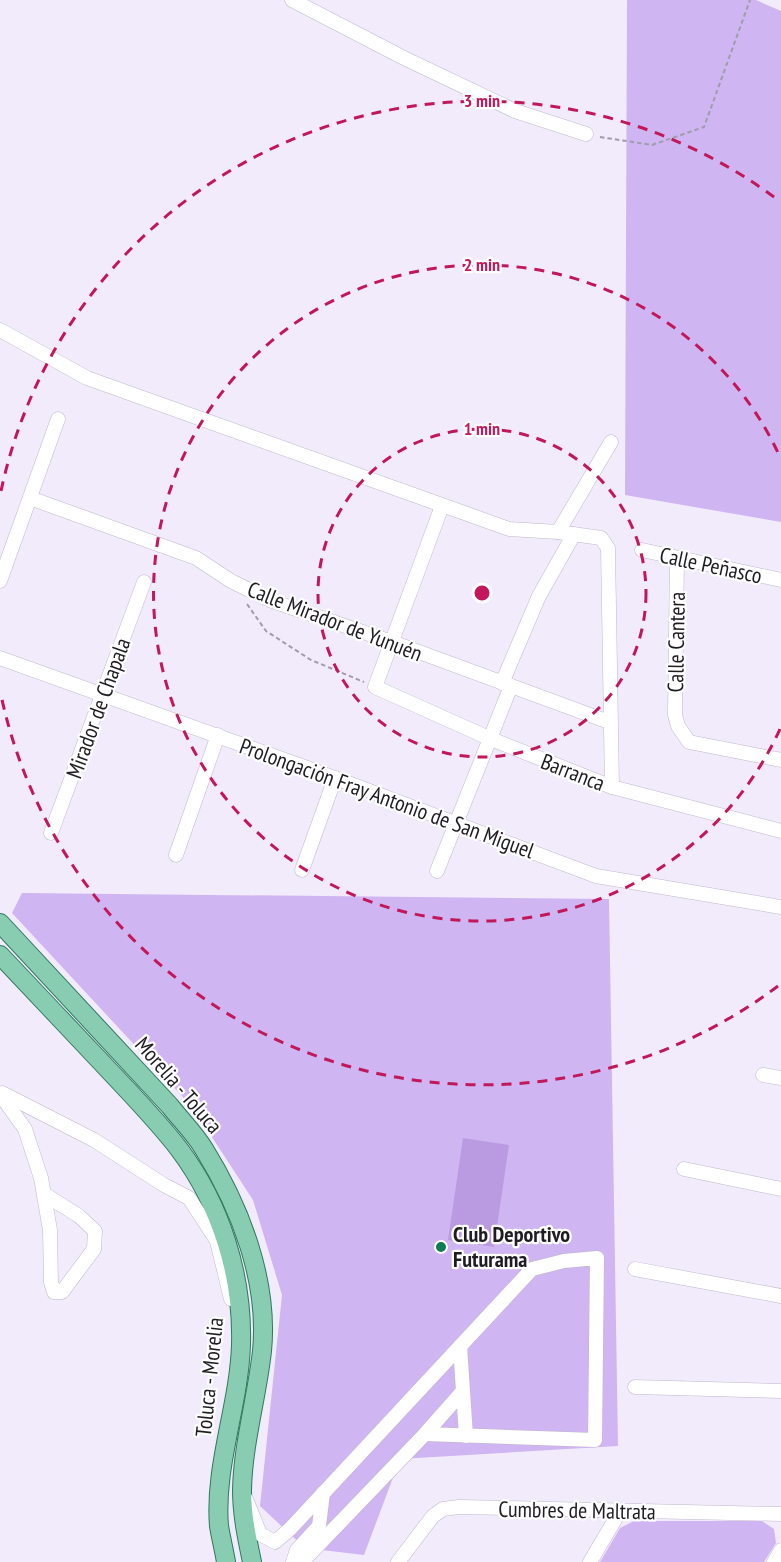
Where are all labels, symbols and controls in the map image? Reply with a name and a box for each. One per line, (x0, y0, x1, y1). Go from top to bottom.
text: 3 min (464, 89, 500, 112)
text: 2 min (464, 253, 500, 276)
text: 1 min (464, 417, 500, 440)
street label: Calle Peñasco (657, 541, 765, 589)
street label: Calle Mirador de Yunuén (244, 575, 426, 667)
centre of rings (472, 583, 492, 603)
street label: Calle Cantera (661, 591, 691, 693)
street label: Mirador de Chapala (60, 634, 136, 782)
street label: Prolongación Fray Antonio de San Miguel (236, 732, 539, 865)
street label: Barranca (537, 747, 609, 797)
street label: Morelia - Toluca (129, 1031, 229, 1139)
place label: Club Deportivo Futurama (453, 1220, 570, 1273)
marker: Club Deportivo Futurama (434, 1240, 448, 1254)
street label: Toluca - Morelia (189, 1316, 229, 1438)
street label: Cumbres de Maltrata (498, 1495, 656, 1525)

